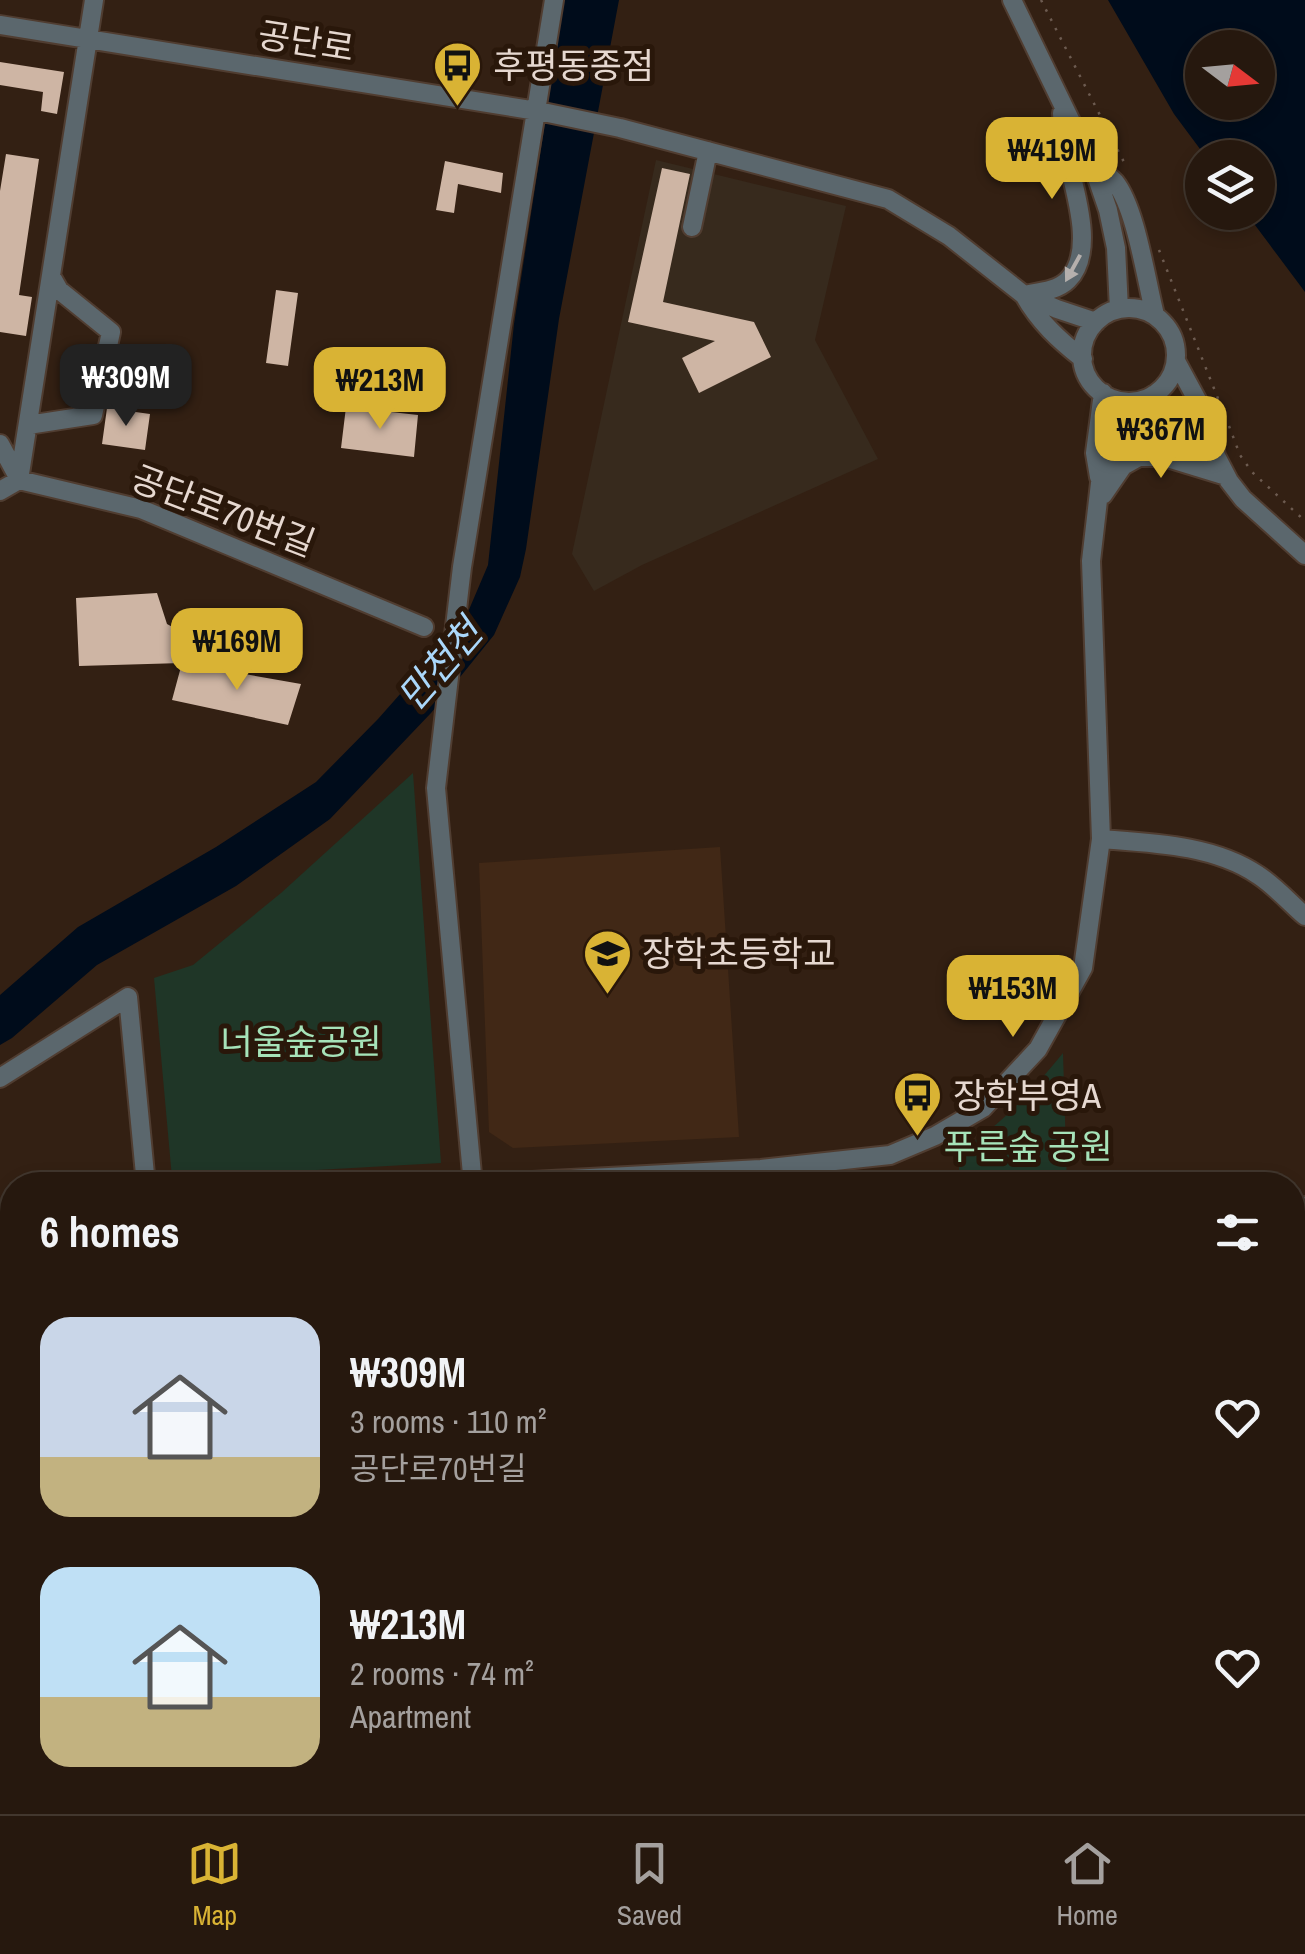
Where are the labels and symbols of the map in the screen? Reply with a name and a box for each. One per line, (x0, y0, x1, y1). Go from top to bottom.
street label: 공단로 (255, 11, 357, 72)
north arrow (1185, 30, 1275, 120)
bus stop icon: 후평동종점 (432, 40, 484, 108)
place label: 후평동종점 (493, 42, 654, 89)
pin: ₩419M (982, 117, 1122, 202)
one-way arrow (1064, 254, 1082, 282)
pin: ₩309M (56, 344, 196, 429)
pin: ₩213M (310, 347, 450, 432)
pin: ₩367M (1091, 396, 1231, 481)
street label: 공단로70번길 (125, 454, 322, 567)
water label: 만천천 (386, 605, 496, 721)
pin: ₩169M (167, 608, 307, 693)
school or university icon: 장학초등학교 (581, 928, 633, 996)
place label: 장학초등학교 (642, 930, 835, 977)
pin: ₩153M (943, 955, 1083, 1040)
park label: 너울숲공원 (220, 1018, 382, 1065)
bus stop icon: 장학부영A (892, 1070, 944, 1138)
place label: 장학부영A (953, 1072, 1102, 1119)
park label: 푸른숲 공원 (944, 1123, 1112, 1170)

